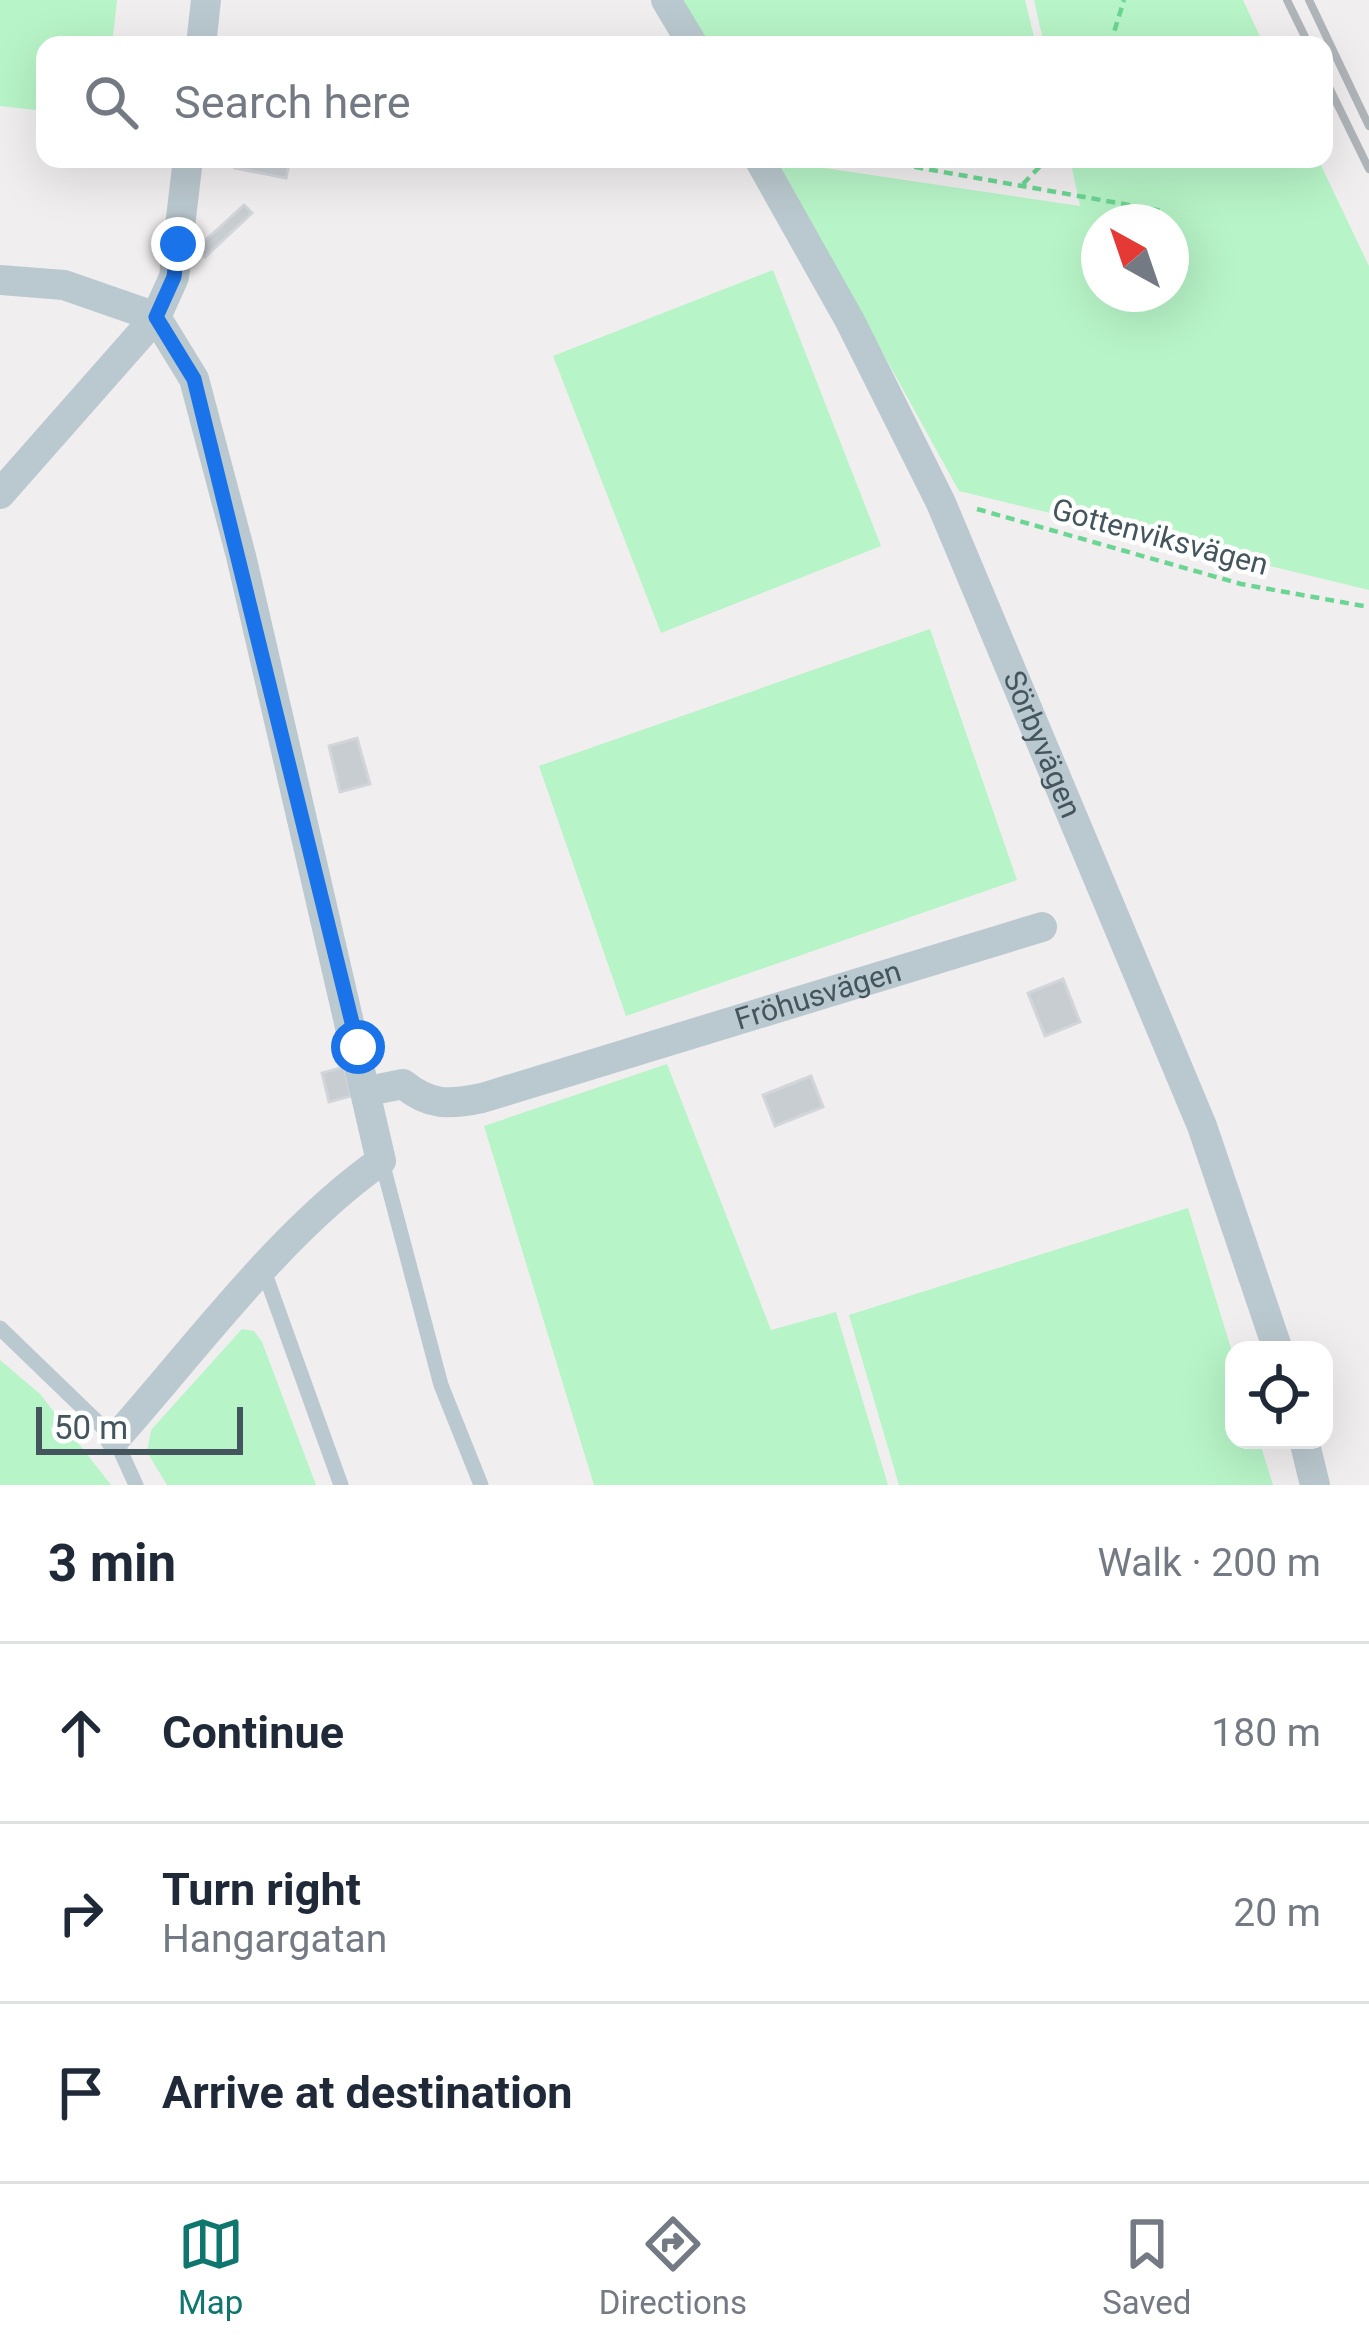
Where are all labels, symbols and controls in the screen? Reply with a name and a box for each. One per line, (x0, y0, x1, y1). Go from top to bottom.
search box (36, 36, 1333, 168)
icon: search (78, 69, 144, 135)
text: Search here (174, 76, 411, 129)
north arrow (1081, 204, 1189, 312)
route end (151, 217, 205, 271)
street label: Gottenviksvägen (1048, 491, 1272, 582)
street label: Sörbyvägen (996, 665, 1089, 823)
street label: Fröhusvägen (731, 953, 905, 1037)
route start (331, 1020, 385, 1074)
map controls (1225, 1341, 1333, 1449)
button: locate (1225, 1341, 1333, 1449)
scale bar (36, 1401, 243, 1454)
text: 50 m (54, 1408, 128, 1447)
text: 3 min (48, 1534, 176, 1593)
text: Walk · 200 m (1097, 1540, 1321, 1586)
icon: ahead (48, 1700, 114, 1766)
text: Continue (162, 1706, 344, 1759)
text: 180 m (1211, 1710, 1321, 1756)
text: Turn right (162, 1863, 361, 1916)
icon: right (48, 1880, 114, 1946)
text: 20 m (1233, 1890, 1321, 1936)
text: Hangargatan (162, 1916, 387, 1962)
icon: arrive (48, 2060, 114, 2126)
text: Arrive at destination (162, 2066, 573, 2119)
tab: Map (178, 2211, 244, 2322)
tab: Directions (599, 2211, 747, 2322)
tab: Saved (1102, 2211, 1191, 2322)

